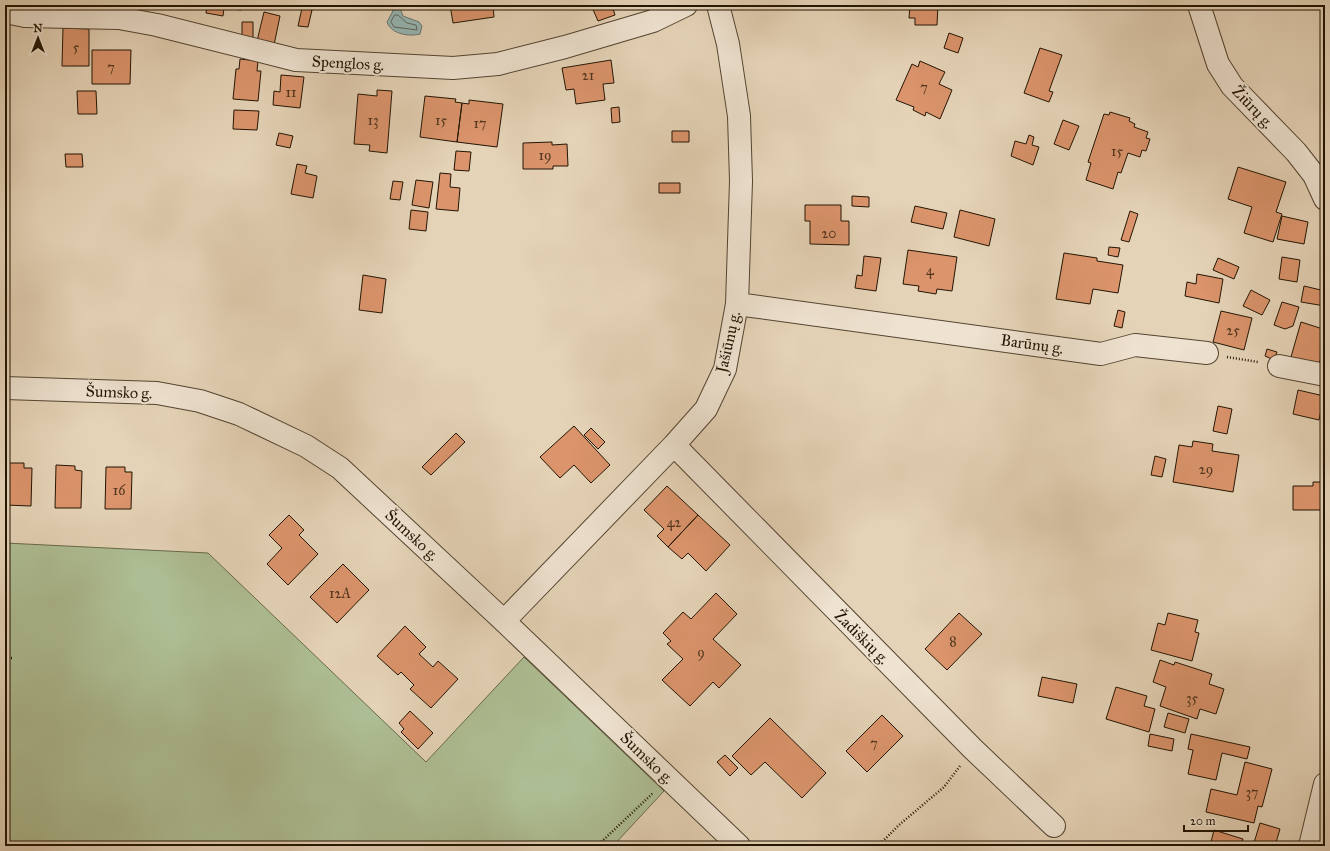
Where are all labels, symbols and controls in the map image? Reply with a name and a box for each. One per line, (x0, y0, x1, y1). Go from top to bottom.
north arrow (18, 18, 58, 58)
text: N (33, 22, 43, 35)
house number: 5 (73, 39, 80, 56)
street label: Spenglos g. (311, 52, 385, 75)
house number: 7 (107, 59, 115, 76)
house number: 21 (582, 67, 595, 84)
house number: 7 (920, 79, 928, 96)
street label: Žiūrų g. (1228, 80, 1279, 133)
house number: 11 (285, 84, 297, 101)
house number: 13 (367, 112, 379, 129)
house number: 15 (435, 112, 447, 129)
house number: 17 (473, 115, 487, 132)
house number: 15 (1111, 143, 1123, 160)
house number: 19 (539, 147, 551, 164)
house number: 20 (821, 225, 837, 242)
house number: 4 (926, 262, 935, 279)
street label: Jašiūnų g. (711, 309, 745, 377)
house number: 25 (1226, 322, 1240, 339)
street label: Barūnų g. (999, 330, 1065, 359)
street label: Šumsko g. (85, 380, 153, 404)
house number: 29 (1199, 461, 1213, 478)
house number: 16 (113, 482, 126, 499)
street label: Šumsko g. (380, 505, 444, 565)
house number: 42 (667, 514, 681, 531)
house number: 12A (329, 585, 351, 602)
street label: Žadiškių g. (830, 604, 895, 669)
house number: 8 (949, 633, 957, 650)
house number: 9 (697, 644, 705, 661)
house number: 35 (1186, 690, 1199, 707)
street label: Šumsko g. (616, 727, 678, 789)
house number: 7 (870, 735, 878, 752)
house number: 37 (1245, 784, 1259, 801)
scale bar (1184, 807, 1248, 833)
text: 20 m (1190, 814, 1216, 828)

